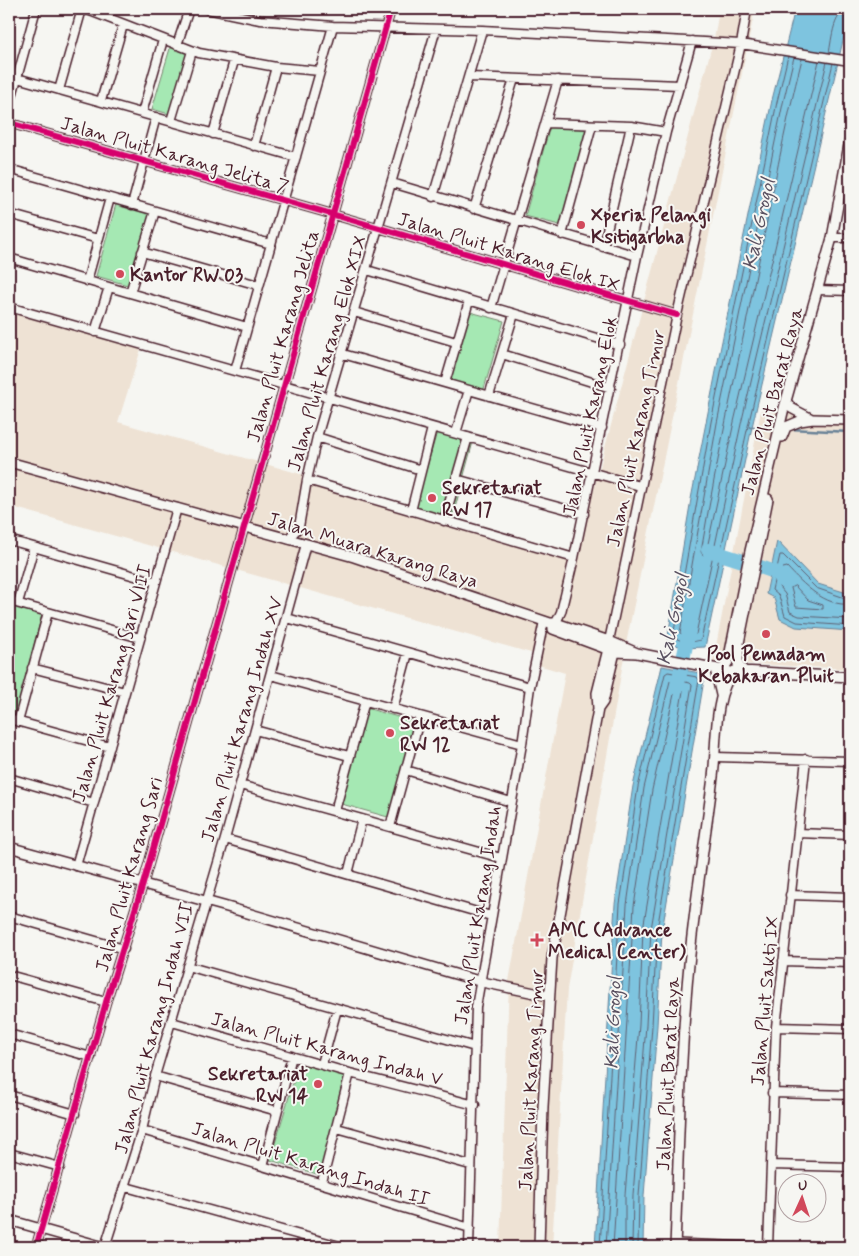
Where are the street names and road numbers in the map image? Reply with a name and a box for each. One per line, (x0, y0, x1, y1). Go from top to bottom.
street label: Jalan Pluit Karang Jelita 7 (57, 111, 292, 201)
street label: Jalan Pluit Karang Elok IX (394, 207, 623, 299)
street label: Jalan Pluit Karang Jelita (241, 227, 327, 446)
street label: Jalan Pluit Karang Elok XIX (282, 232, 374, 475)
street label: Jalan Pluit Barat Raya (735, 304, 810, 498)
street label: Jalan Pluit Karang Elok (557, 314, 625, 519)
street label: Jalan Pluit Karang Timur (601, 327, 673, 550)
street label: Jalan Muara Karang Raya (264, 507, 481, 596)
street label: Jalan Pluit Karang Sari VIII (67, 562, 159, 805)
street label: Jalan Pluit Karang Indah XV (195, 594, 291, 846)
street label: Jalan Pluit Karang Sari (90, 774, 170, 975)
street label: Jalan Pluit Karang Indah (449, 804, 509, 1027)
street label: Jalan Pluit Karang Indah VII (109, 900, 201, 1157)
street label: Jalan Pluit Sakti IX (746, 915, 785, 1087)
street label: Jalan Pluit Karang Timur (513, 969, 551, 1192)
street label: Jalan Pluit Barat Raya (651, 976, 686, 1172)
street label: Jalan Pluit Karang Indah V (208, 1006, 445, 1093)
street label: Jalan Pluit Karang Indah II (188, 1116, 433, 1214)

